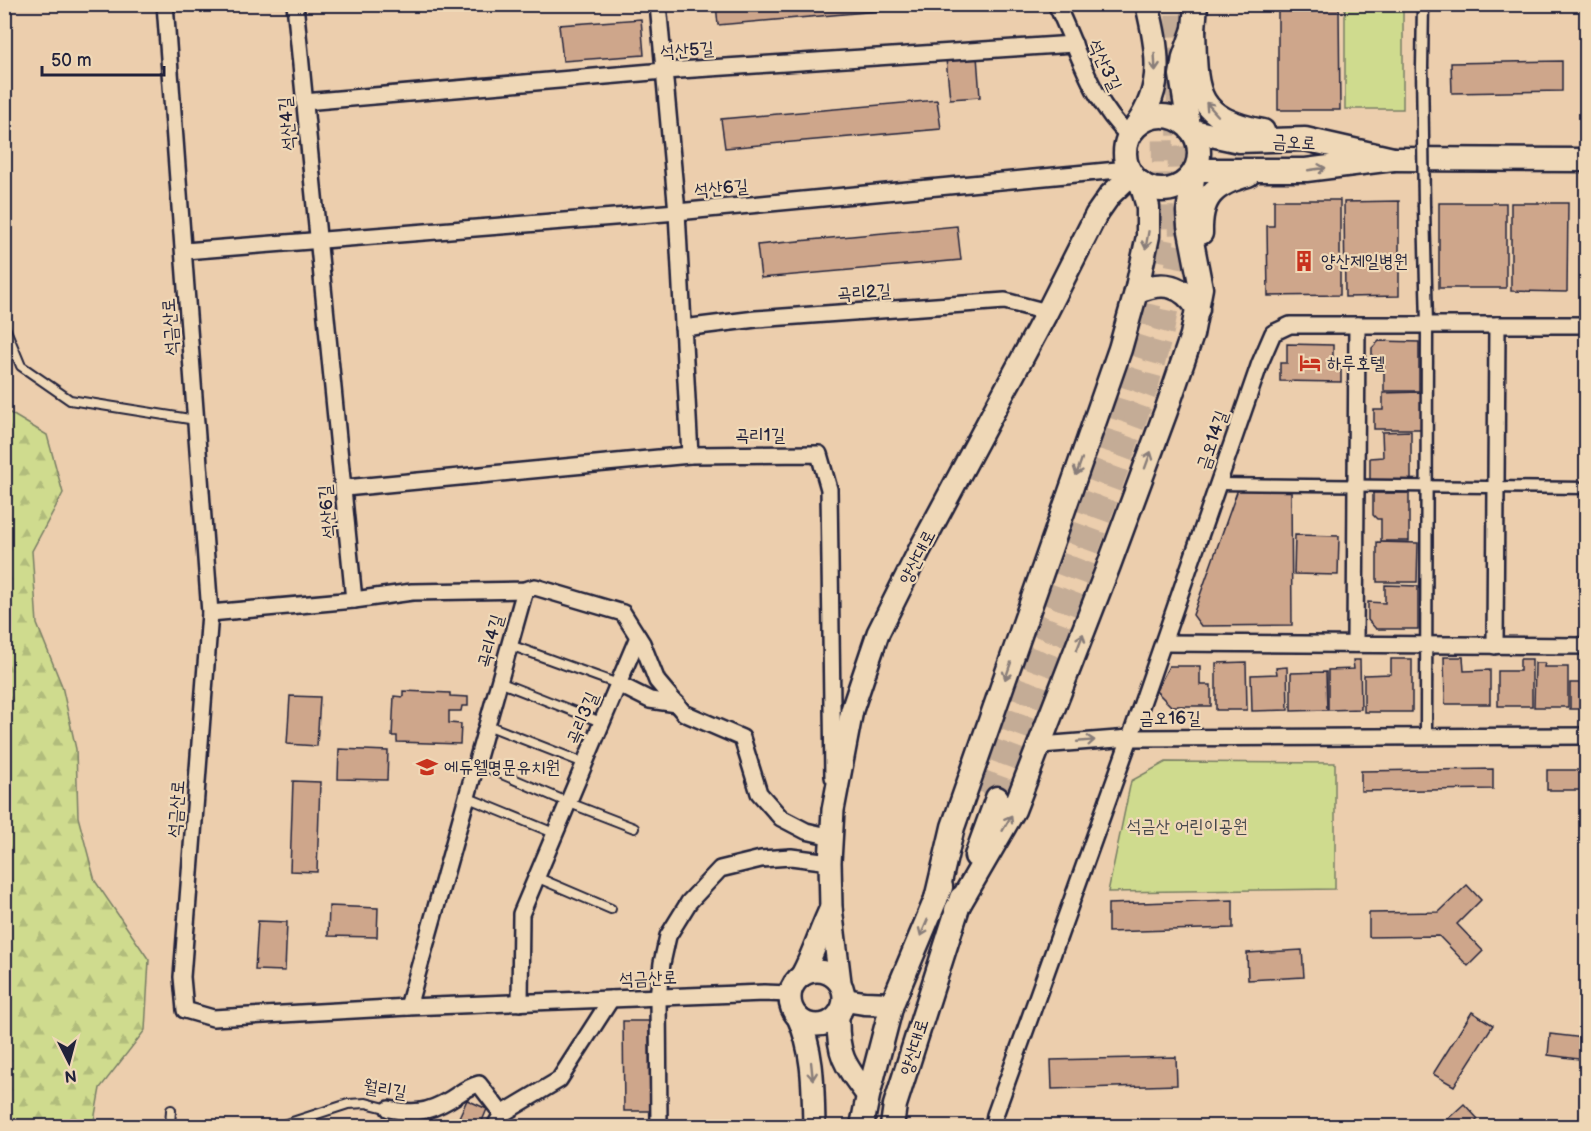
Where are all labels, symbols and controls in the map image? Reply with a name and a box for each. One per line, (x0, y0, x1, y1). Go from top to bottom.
street label: 석산3길 (1084, 36, 1126, 95)
street label: 석산5길 (659, 38, 715, 63)
scale bar (42, 39, 164, 77)
text: 50 m (51, 50, 92, 71)
one-way arrow (1150, 52, 1161, 72)
street label: 석산4길 (275, 95, 300, 152)
one-way arrow (1205, 102, 1219, 117)
street label: 금오로 (1272, 131, 1316, 154)
one-way arrow (1306, 163, 1326, 174)
street label: 석산6길 (693, 176, 750, 201)
one-way arrow (1141, 230, 1152, 250)
building icon: 양산제일병원 (1292, 249, 1316, 273)
place label: 양산제일병원 (1321, 251, 1408, 272)
street label: 곡리2길 (836, 280, 892, 305)
street label: 석금산로 (158, 297, 183, 357)
hotel icon: 하루호텔 (1298, 351, 1322, 375)
place label: 하루호텔 (1327, 353, 1385, 374)
street label: 금오14길 (1193, 407, 1233, 473)
street label: 곡리1길 (735, 425, 786, 446)
one-way arrow (1143, 451, 1154, 469)
one-way arrow (1073, 457, 1084, 476)
street label: 석산6길 (315, 483, 340, 540)
street label: 양산대로 (895, 527, 940, 588)
street label: 곡리4길 (473, 612, 508, 670)
one-way arrow (1075, 633, 1086, 652)
one-way arrow (1001, 661, 1012, 680)
street label: 곡리3길 (562, 689, 603, 747)
street label: 금오16길 (1139, 708, 1201, 729)
one-way arrow (1075, 736, 1095, 747)
school or university icon: 에듀웰명문유치원 (415, 755, 439, 779)
place label: 에듀웰명문유치원 (444, 757, 560, 778)
street label: 석금산로 (164, 779, 189, 839)
one-way arrow (1001, 815, 1013, 832)
park label: 석금산 어린이공원 (1127, 816, 1247, 837)
one-way arrow (917, 919, 929, 937)
street label: 석금산로 (619, 967, 677, 990)
street label: 양산대로 (896, 1016, 933, 1078)
north arrow (39, 1032, 99, 1092)
one-way arrow (807, 1060, 818, 1080)
text: N (63, 1065, 77, 1086)
street label: 월리길 (362, 1076, 409, 1103)

